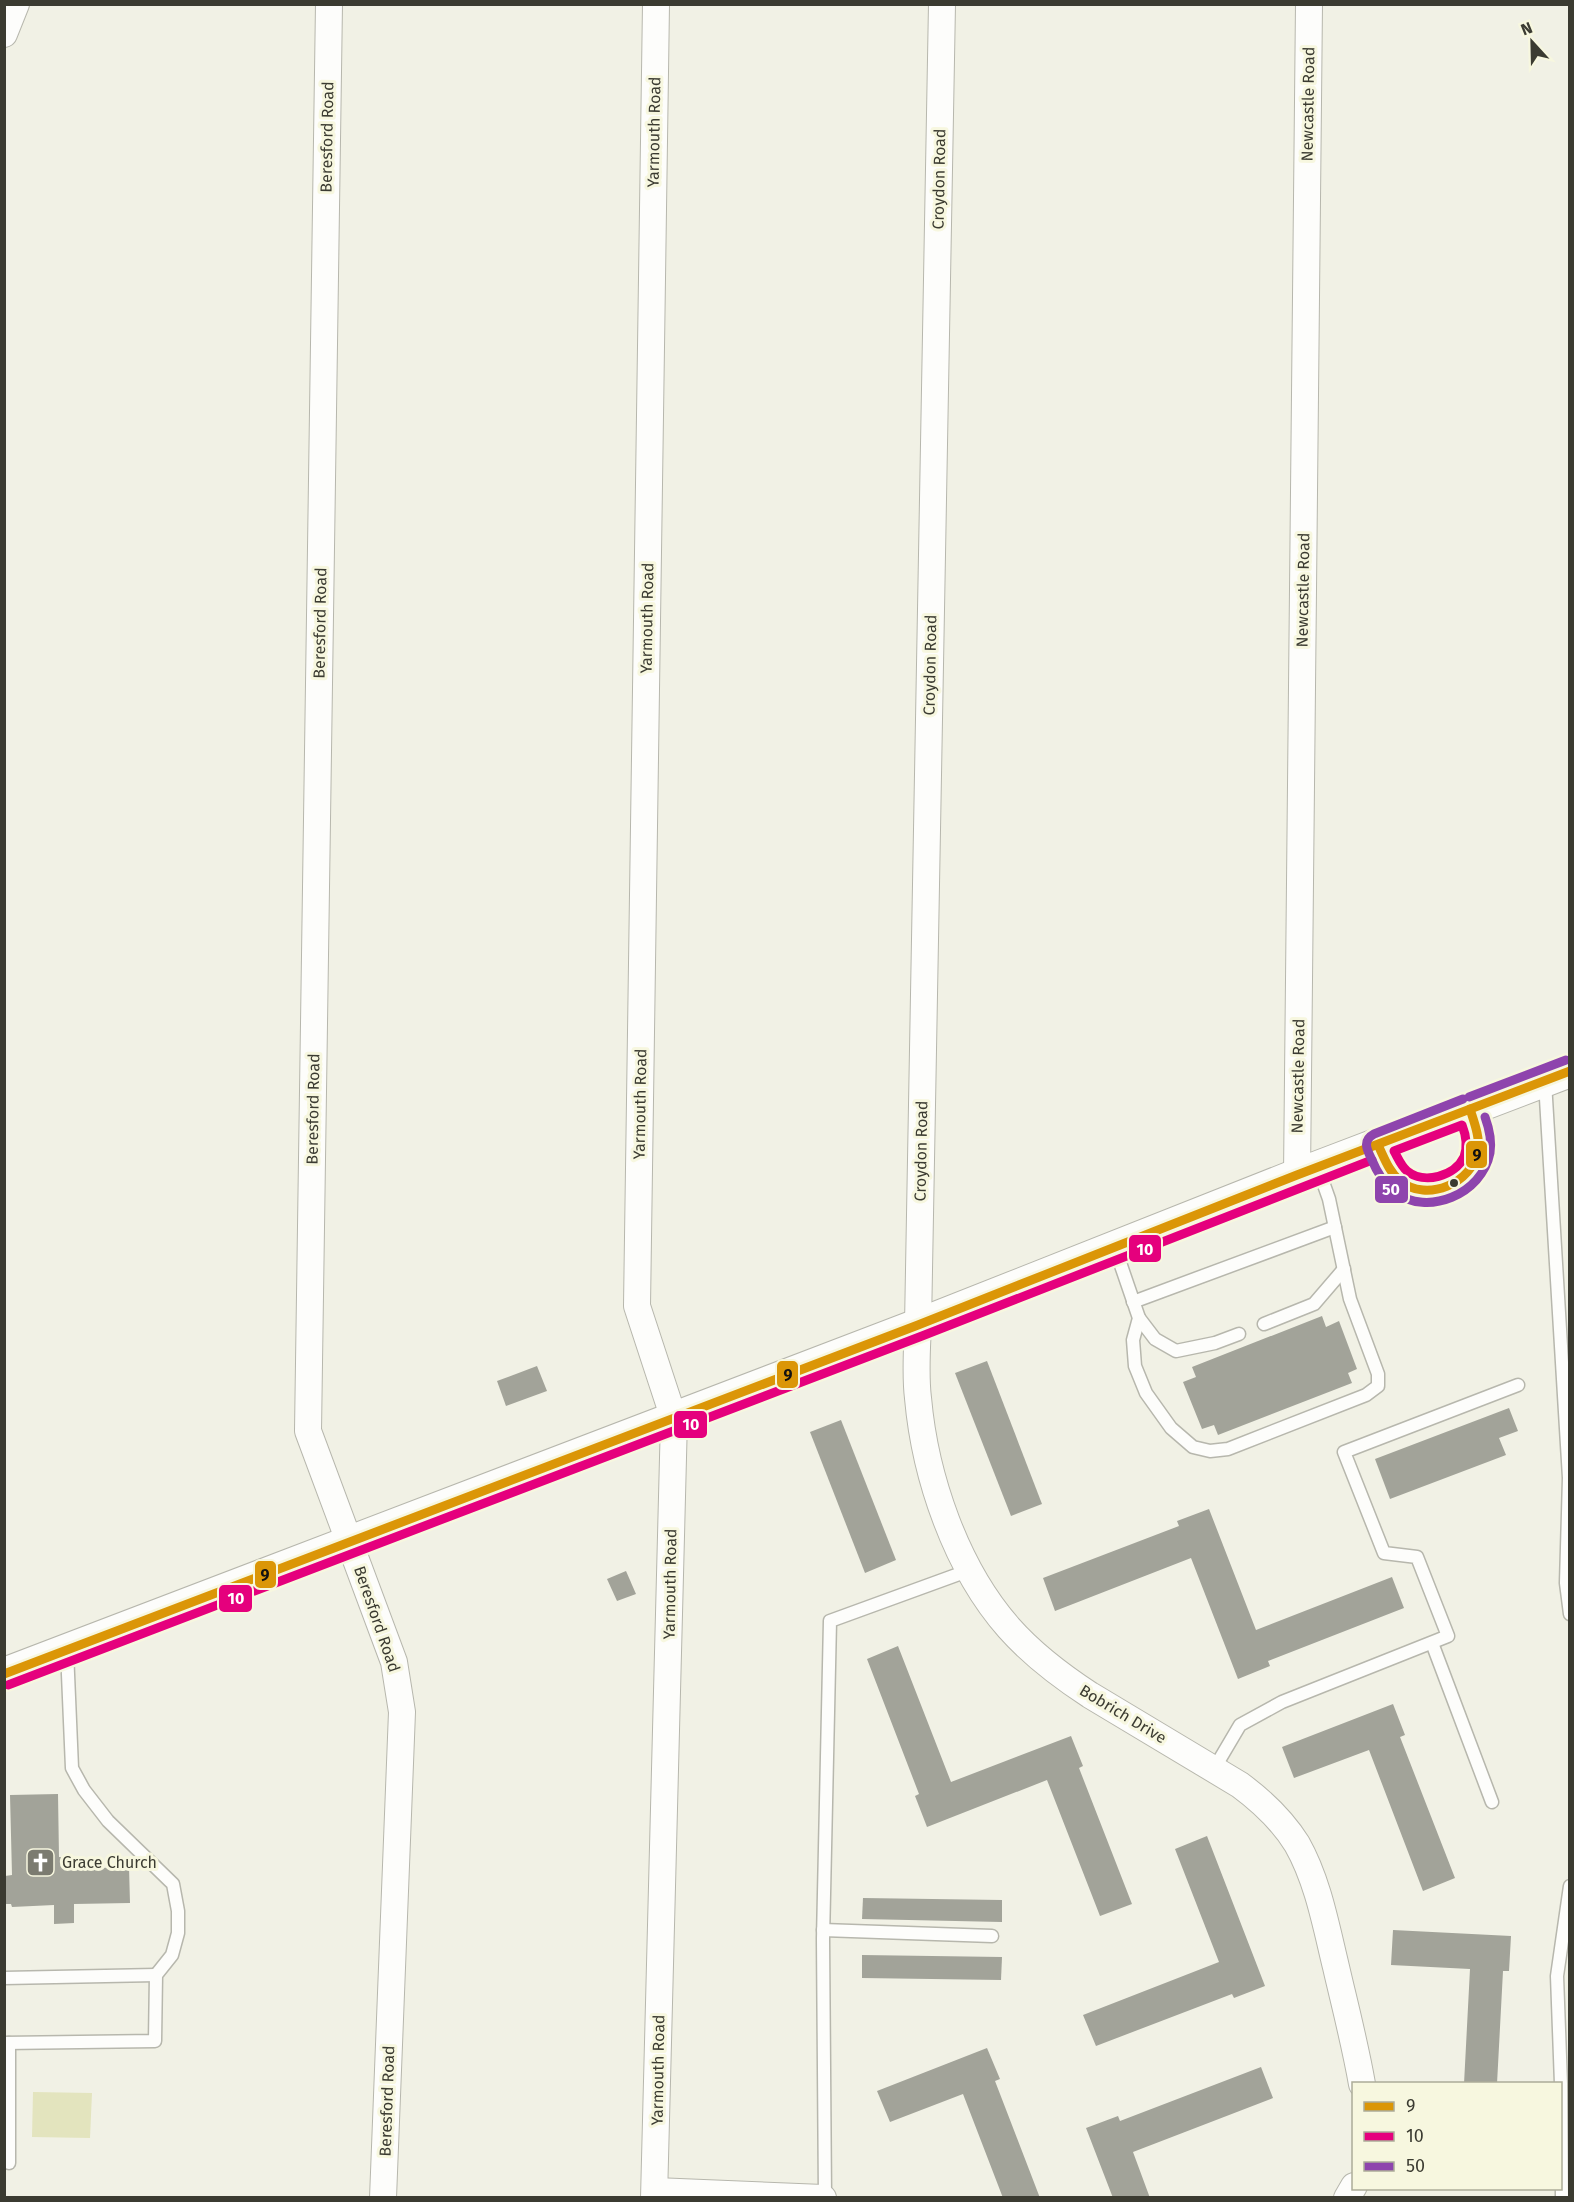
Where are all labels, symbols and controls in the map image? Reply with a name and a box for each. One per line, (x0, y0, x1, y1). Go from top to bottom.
north arrow (1502, 12, 1562, 72)
text: N (1518, 18, 1535, 39)
street label: Newcastle Road (1298, 46, 1318, 162)
street label: Yarmouth Road (644, 76, 664, 188)
street label: Beresford Road (317, 81, 337, 193)
street label: Croydon Road (929, 128, 949, 230)
street label: Newcastle Road (1293, 532, 1313, 648)
street label: Yarmouth Road (637, 562, 657, 674)
street label: Beresford Road (310, 567, 330, 679)
street label: Croydon Road (920, 614, 940, 716)
street label: Newcastle Road (1288, 1018, 1308, 1134)
street label: Yarmouth Road (630, 1048, 650, 1160)
street label: Beresford Road (303, 1053, 323, 1165)
street label: Croydon Road (911, 1100, 931, 1202)
line badge: 9 (1465, 1140, 1488, 1169)
text: 9 (1473, 1145, 1482, 1164)
line badge: 50 (1374, 1175, 1409, 1204)
unlabelled marker (1448, 1177, 1460, 1189)
text: 50 (1382, 1180, 1400, 1199)
line badge: 10 (1128, 1234, 1162, 1263)
text: 10 (1137, 1240, 1153, 1259)
line badge: 9 (776, 1360, 799, 1389)
text: 9 (784, 1365, 793, 1384)
line badge: 10 (673, 1410, 708, 1439)
text: 10 (683, 1415, 699, 1434)
street label: Yarmouth Road (660, 1528, 680, 1640)
line badge: 9 (254, 1560, 277, 1589)
street label: Beresford Road (350, 1563, 404, 1675)
text: 9 (261, 1565, 270, 1584)
line badge: 10 (218, 1584, 253, 1613)
text: 10 (228, 1589, 244, 1608)
street label: Bobrich Drive (1076, 1681, 1170, 1747)
church icon: Grace Church (25, 1846, 57, 1878)
place label: Grace Church (62, 1853, 157, 1872)
street label: Yarmouth Road (648, 2014, 668, 2126)
street label: Beresford Road (376, 2045, 398, 2157)
legend (1352, 2082, 1562, 2190)
text: 9 (1406, 2095, 1415, 2117)
text: 10 (1406, 2125, 1424, 2147)
text: 50 (1406, 2155, 1425, 2177)

